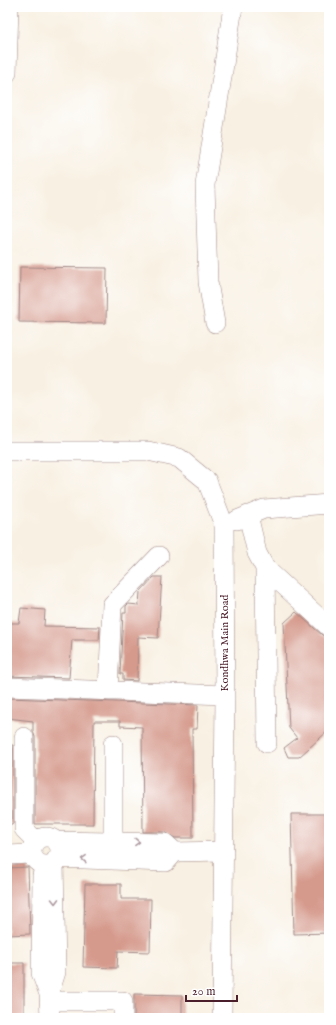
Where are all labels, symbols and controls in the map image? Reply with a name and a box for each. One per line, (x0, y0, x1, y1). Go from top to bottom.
street label: Kondhwa Main Road (218, 594, 232, 691)
one-way arrow (134, 838, 140, 846)
one-way arrow (81, 855, 87, 863)
one-way arrow (51, 898, 59, 904)
scale bar (186, 977, 237, 1003)
text: 20 m (192, 984, 215, 999)

